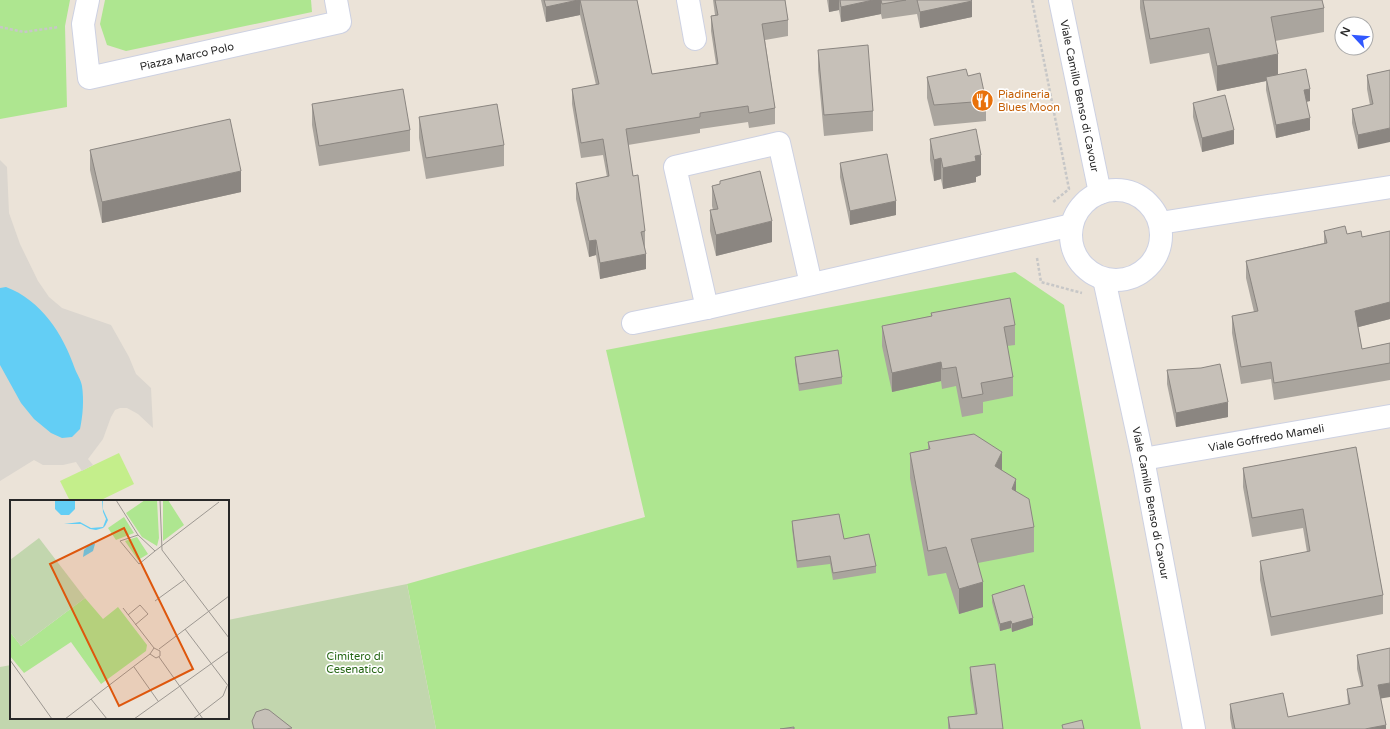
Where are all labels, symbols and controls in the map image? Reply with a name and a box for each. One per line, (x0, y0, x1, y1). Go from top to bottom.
north arrow (1334, 16, 1374, 56)
street label: Viale Camillo Benso di Cavour (1058, 19, 1102, 174)
text: N (1338, 25, 1353, 39)
street label: Piazza Marco Polo (138, 39, 235, 73)
restaurant icon: Piadineria Blues Moon (970, 87, 996, 113)
place label: Piadineria Blues Moon (998, 88, 1060, 114)
street label: Viale Goffredo Mameli (1207, 421, 1325, 454)
street label: Viale Camillo Benso di Cavour (1130, 426, 1172, 581)
inset map (10, 500, 229, 719)
park label: Cimitero di Cesenatico (326, 650, 384, 676)

